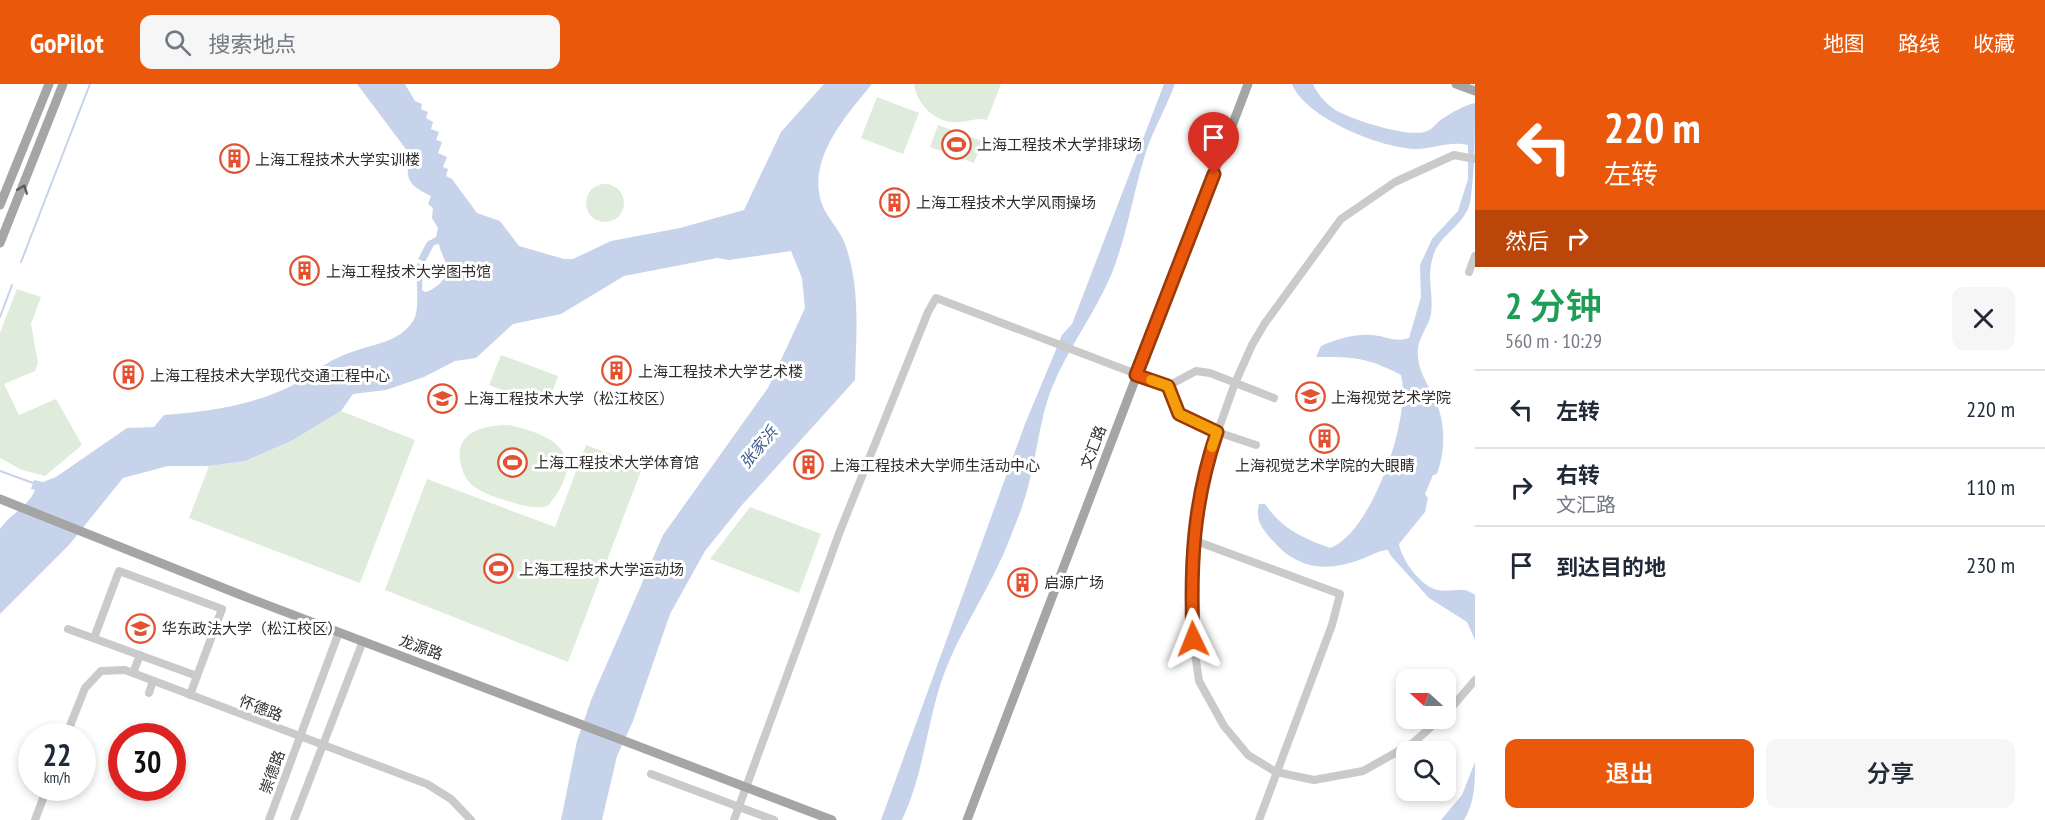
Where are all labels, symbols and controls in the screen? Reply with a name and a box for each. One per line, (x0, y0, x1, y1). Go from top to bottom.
search box (140, 15, 560, 69)
text: GoPilot (30, 24, 104, 61)
icon: search (161, 26, 194, 59)
text: 搜索地点 (209, 30, 297, 58)
text: 地图 (1823, 30, 1865, 57)
text: 路线 (1898, 30, 1940, 57)
text: 收藏 (1973, 30, 2015, 57)
text: 220 m (1604, 100, 1701, 155)
icon: left (1505, 108, 1583, 186)
pin (1188, 112, 1239, 174)
icon: arrive (1197, 121, 1230, 154)
sports icon: 上海工程技术大学排球场 (940, 128, 972, 160)
place label: 上海工程技术大学排球场 (977, 135, 1142, 154)
building icon: 上海工程技术大学实训楼 (218, 143, 250, 175)
place label: 上海工程技术大学实训楼 (255, 150, 420, 169)
text: 左转 (1604, 157, 1658, 191)
one-way arrow (15, 184, 28, 194)
building icon: 上海工程技术大学风雨操场 (879, 186, 911, 218)
place label: 上海工程技术大学风雨操场 (916, 193, 1096, 212)
icon: right (1561, 222, 1594, 255)
text: 然后 (1505, 227, 1549, 255)
building icon: 上海工程技术大学图书馆 (289, 255, 321, 287)
place label: 上海工程技术大学图书馆 (326, 262, 491, 281)
text: 2 分钟 (1505, 282, 1602, 329)
button: close (1952, 287, 2015, 350)
text: 560 m · 10:29 (1505, 328, 1602, 354)
building icon: 上海工程技术大学艺术楼 (601, 355, 633, 387)
building icon: 上海工程技术大学现代交通工程中心 (113, 359, 145, 391)
place label: 上海工程技术大学艺术楼 (638, 362, 803, 381)
place label: 上海工程技术大学现代交通工程中心 (150, 366, 390, 385)
school or university icon: 上海视觉艺术学院 (1294, 381, 1326, 413)
school or university icon: 上海工程技术大学（松江校区） (427, 382, 459, 414)
place label: 上海视觉艺术学院 (1331, 388, 1451, 407)
place label: 上海工程技术大学（松江校区） (464, 389, 674, 408)
icon: left (1505, 393, 1538, 426)
text: 220 m (1966, 395, 2015, 423)
text: 左转 (1556, 397, 1600, 425)
water label: 张家浜 (735, 421, 782, 472)
building icon: 上海视觉艺术学院的大眼睛 (1309, 422, 1341, 454)
street label: 文汇路 (1076, 423, 1110, 471)
sports icon: 上海工程技术大学体育馆 (497, 446, 529, 478)
building icon: 上海工程技术大学师生活动中心 (793, 449, 825, 481)
place label: 上海工程技术大学体育馆 (534, 453, 699, 472)
place label: 上海工程技术大学师生活动中心 (830, 456, 1040, 475)
place label: 上海视觉艺术学院的大眼睛 (1235, 456, 1415, 475)
text: 右转 (1556, 461, 1600, 489)
icon: right (1505, 471, 1538, 504)
text: 110 m (1966, 473, 2015, 501)
text: 文汇路 (1556, 492, 1616, 518)
icon: arrive (1505, 549, 1538, 582)
text: 230 m (1966, 551, 2015, 579)
sports icon: 上海工程技术大学运动场 (482, 553, 514, 585)
text: 到达目的地 (1556, 553, 1666, 581)
place label: 上海工程技术大学运动场 (519, 560, 684, 579)
building icon: 启源广场 (1007, 566, 1039, 598)
place label: 启源广场 (1044, 573, 1104, 592)
position arrow (1161, 607, 1225, 671)
school or university icon: 华东政法大学（松江校区） (125, 612, 157, 644)
place label: 华东政法大学（松江校区） (162, 619, 342, 638)
street label: 龙源路 (397, 630, 445, 664)
north arrow (1396, 669, 1456, 729)
map controls (1396, 669, 1456, 801)
street label: 怀德路 (237, 691, 285, 725)
speed limit sign: 30 (108, 723, 186, 801)
text: 22 (43, 735, 71, 774)
button: 退出 (1505, 739, 1754, 808)
button: 分享 (1766, 739, 2015, 808)
button: search (1396, 741, 1456, 801)
street label: 崇德路 (255, 748, 289, 796)
text: km/h (44, 768, 70, 787)

